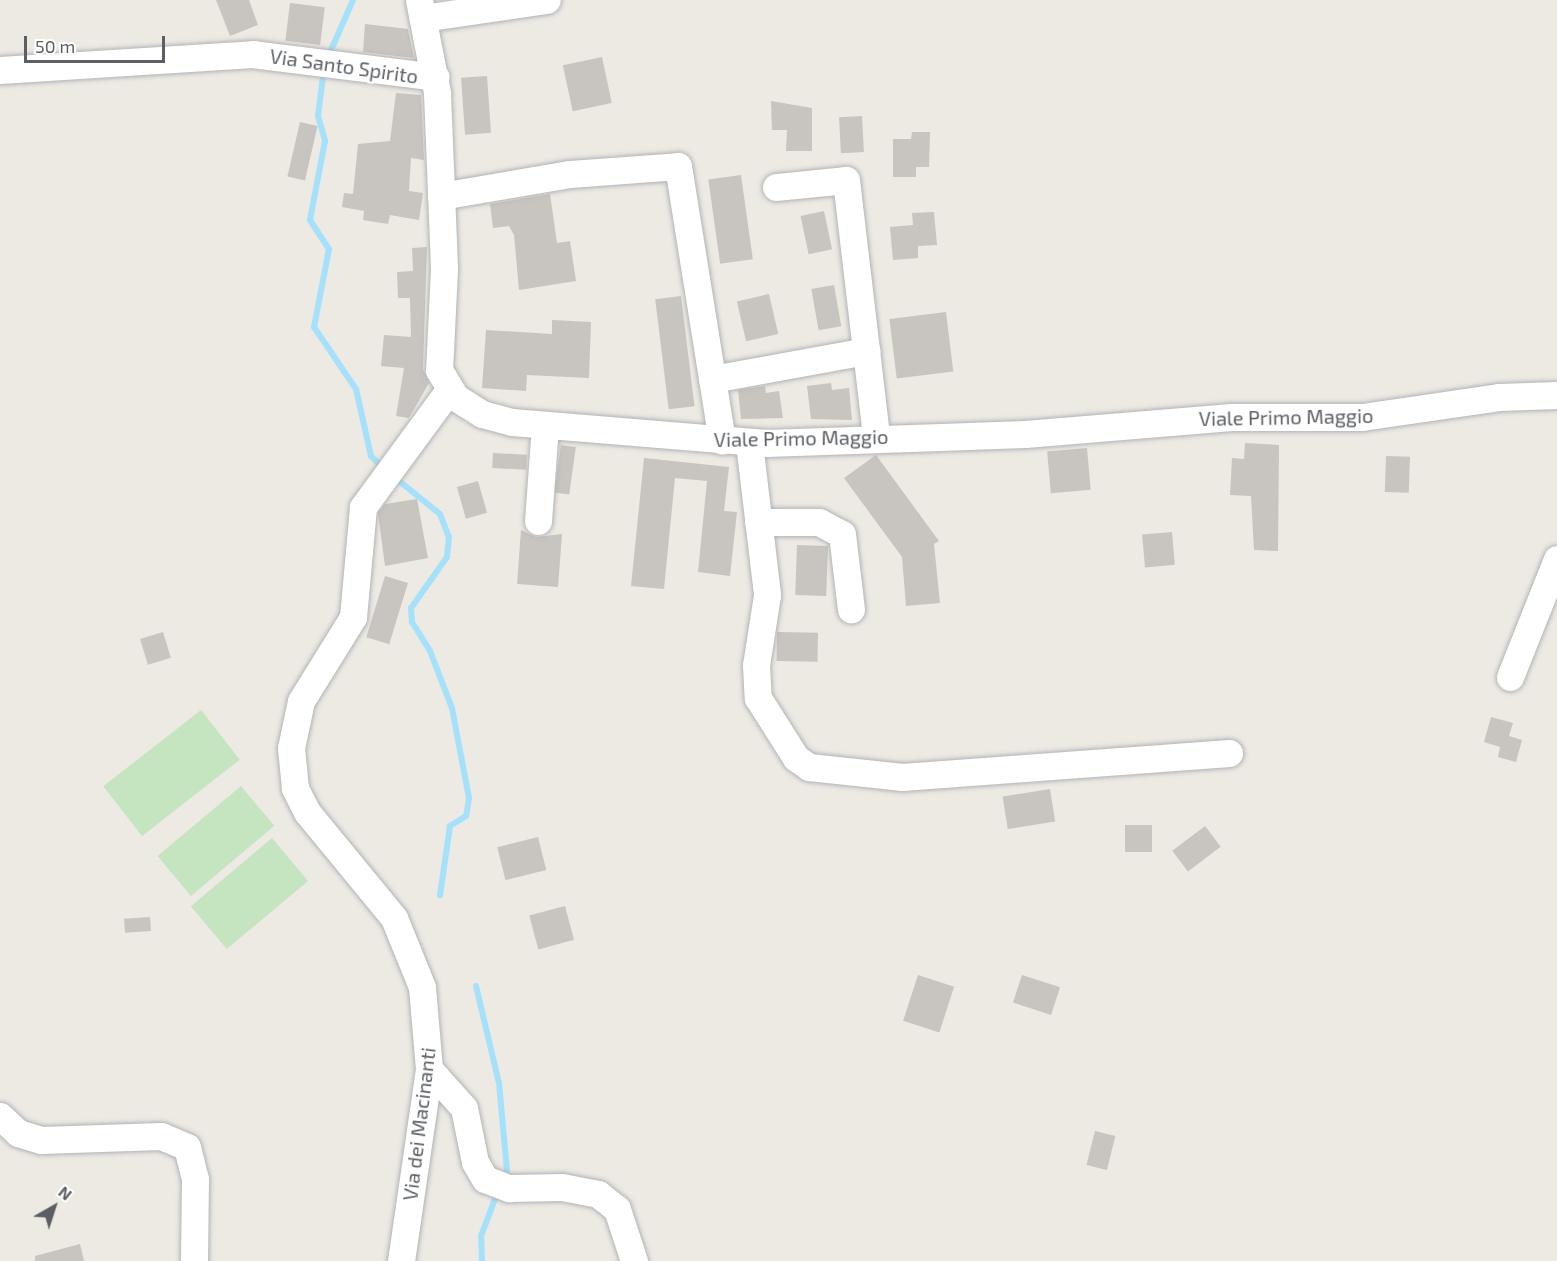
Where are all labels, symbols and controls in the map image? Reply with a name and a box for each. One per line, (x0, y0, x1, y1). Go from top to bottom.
scale bar (27, 24, 168, 62)
text: 50 m (35, 35, 75, 57)
street label: Via Santo Spirito (268, 44, 420, 88)
street label: Viale Primo Maggio (1199, 403, 1373, 431)
street label: Viale Primo Maggio (714, 424, 888, 452)
street label: Via dei Macinanti (398, 1046, 440, 1202)
north arrow (24, 1177, 84, 1237)
text: N (55, 1182, 76, 1204)

